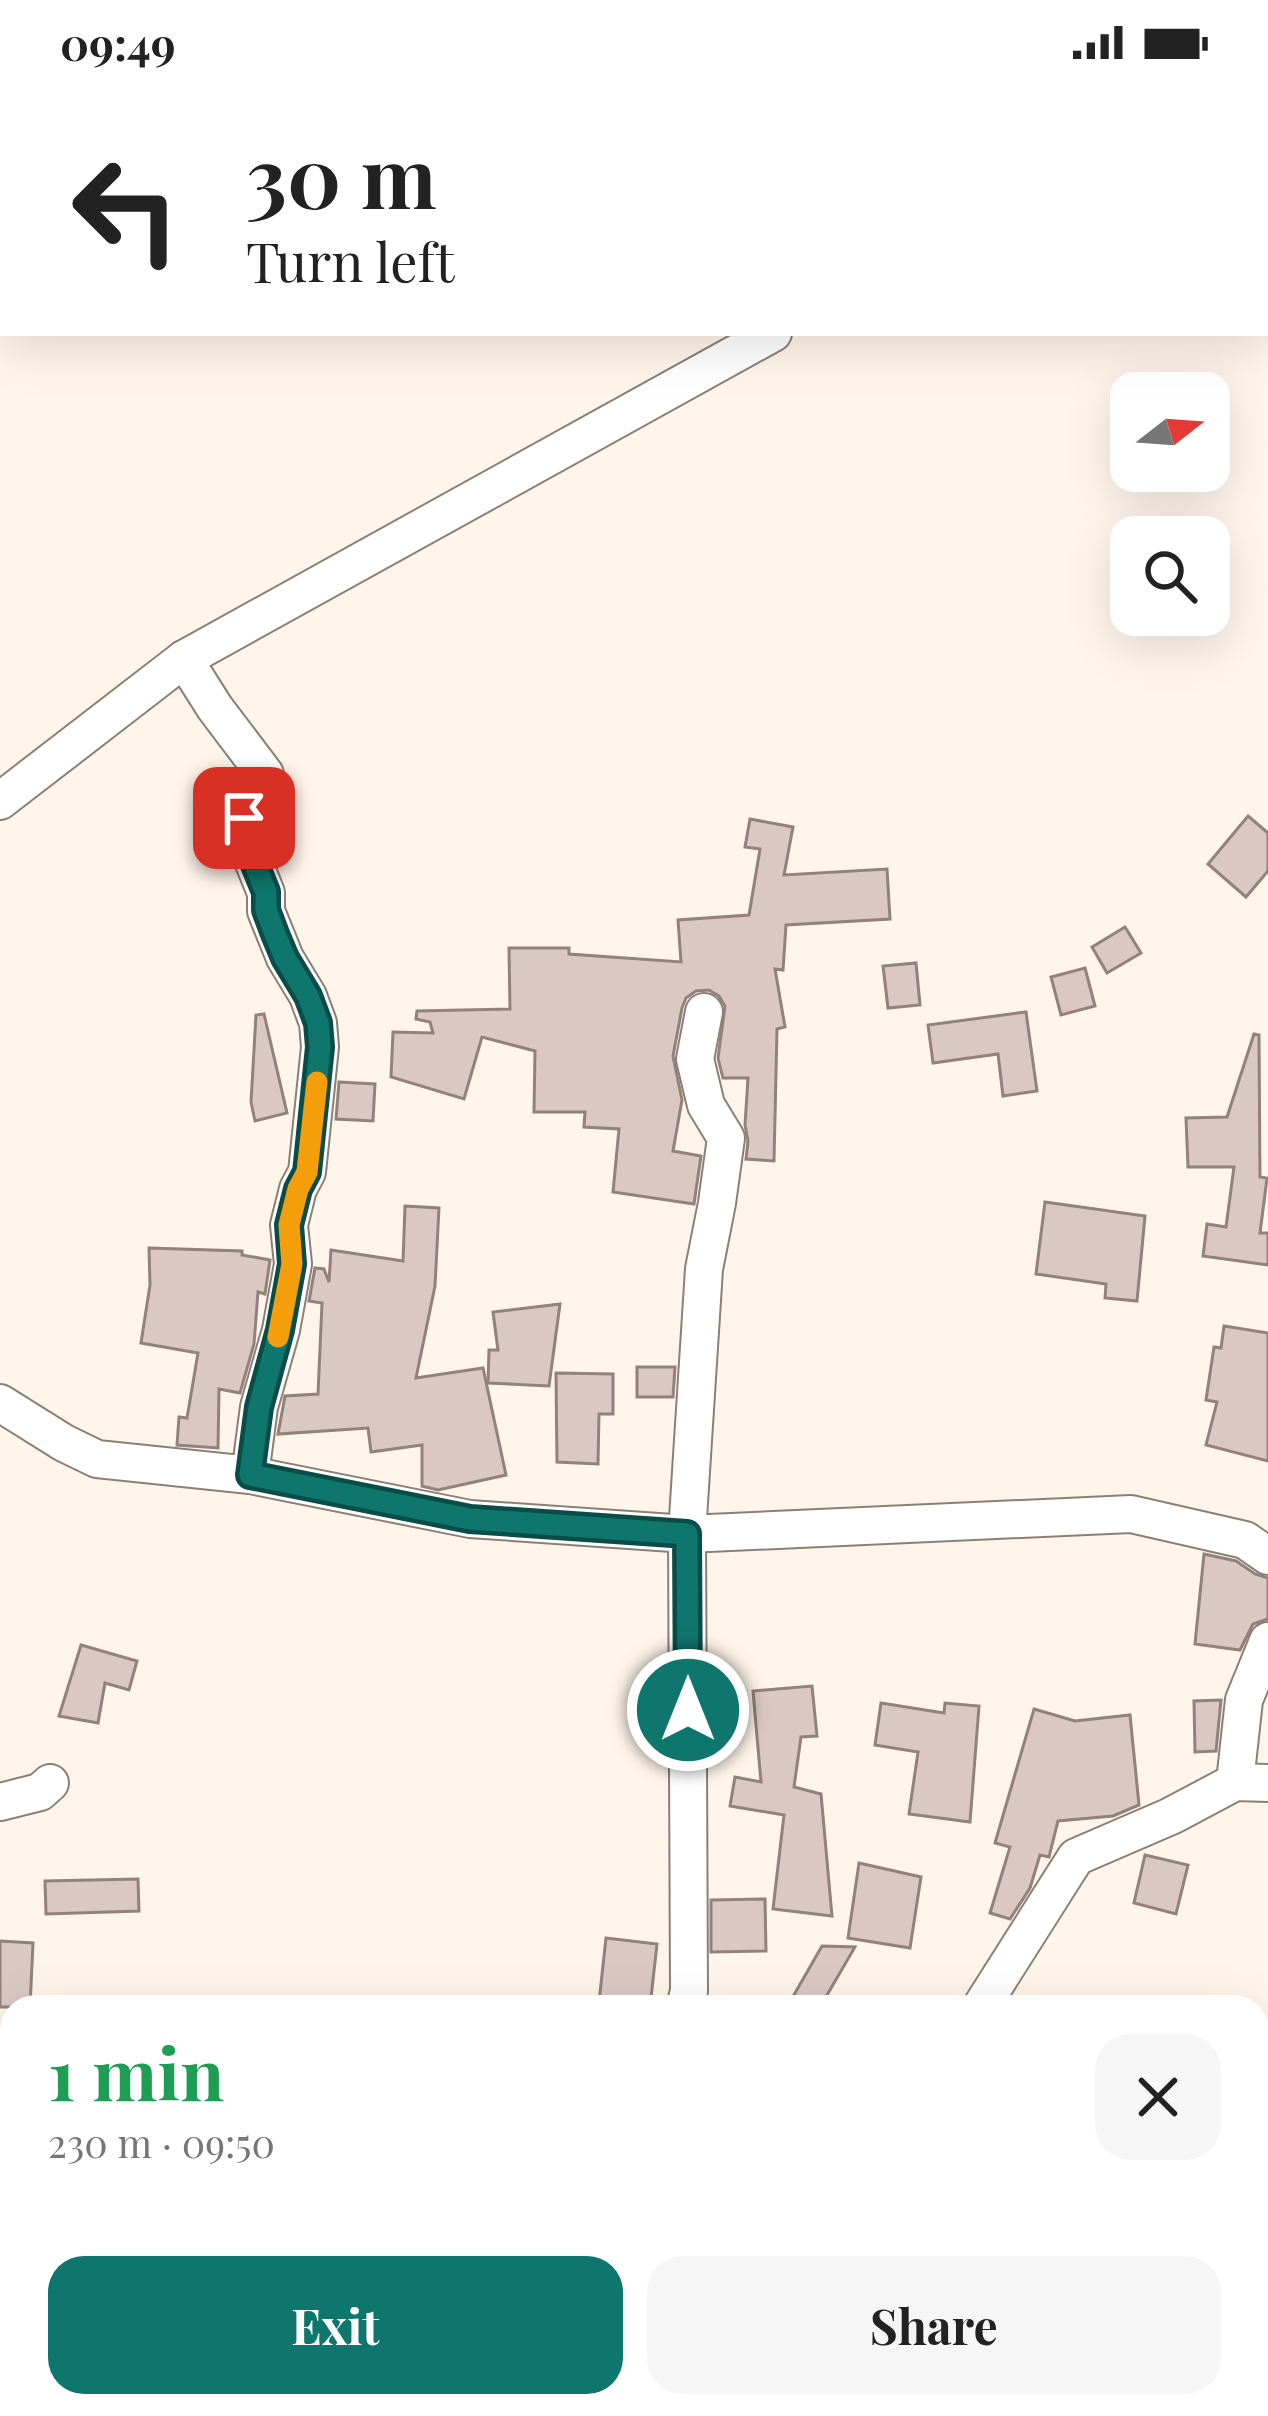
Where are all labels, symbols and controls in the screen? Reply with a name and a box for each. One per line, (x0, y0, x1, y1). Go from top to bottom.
text: 09:49 (60, 12, 176, 72)
text: 30 m (246, 118, 437, 230)
icon: left (48, 132, 204, 288)
text: Turn left (246, 225, 455, 297)
north arrow (1110, 372, 1230, 492)
map controls (1110, 372, 1230, 636)
button: search (1110, 516, 1230, 636)
pin (193, 767, 295, 869)
icon: arrive (211, 785, 277, 851)
position arrow (625, 1647, 751, 1773)
text: 1 min (48, 2023, 224, 2119)
button: close (1095, 2034, 1221, 2160)
text: 230 m · 09:50 (48, 2116, 275, 2168)
button: Exit (48, 2256, 623, 2394)
button: Share (647, 2256, 1221, 2394)

